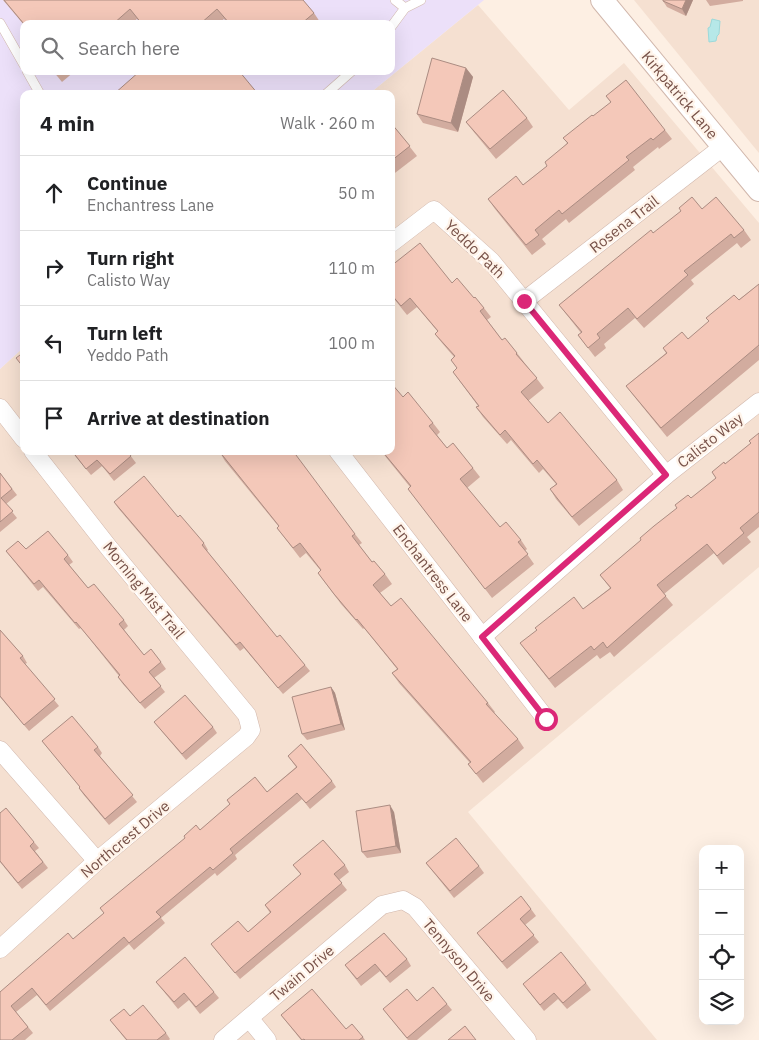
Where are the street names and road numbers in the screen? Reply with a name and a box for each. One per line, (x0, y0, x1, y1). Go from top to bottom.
street label: Kirkpatrick Lane (638, 47, 722, 143)
street label: Rosena Trail (586, 191, 662, 257)
street label: Yeddo Path (441, 216, 509, 282)
street label: Calisto Way (673, 408, 747, 472)
street label: Enchantress Lane (389, 520, 477, 626)
street label: Morning Mist Trail (99, 538, 189, 642)
street label: Northcrest Drive (77, 796, 173, 882)
street label: Tennyson Drive (419, 915, 499, 1005)
street label: Twain Drive (266, 941, 338, 1005)

